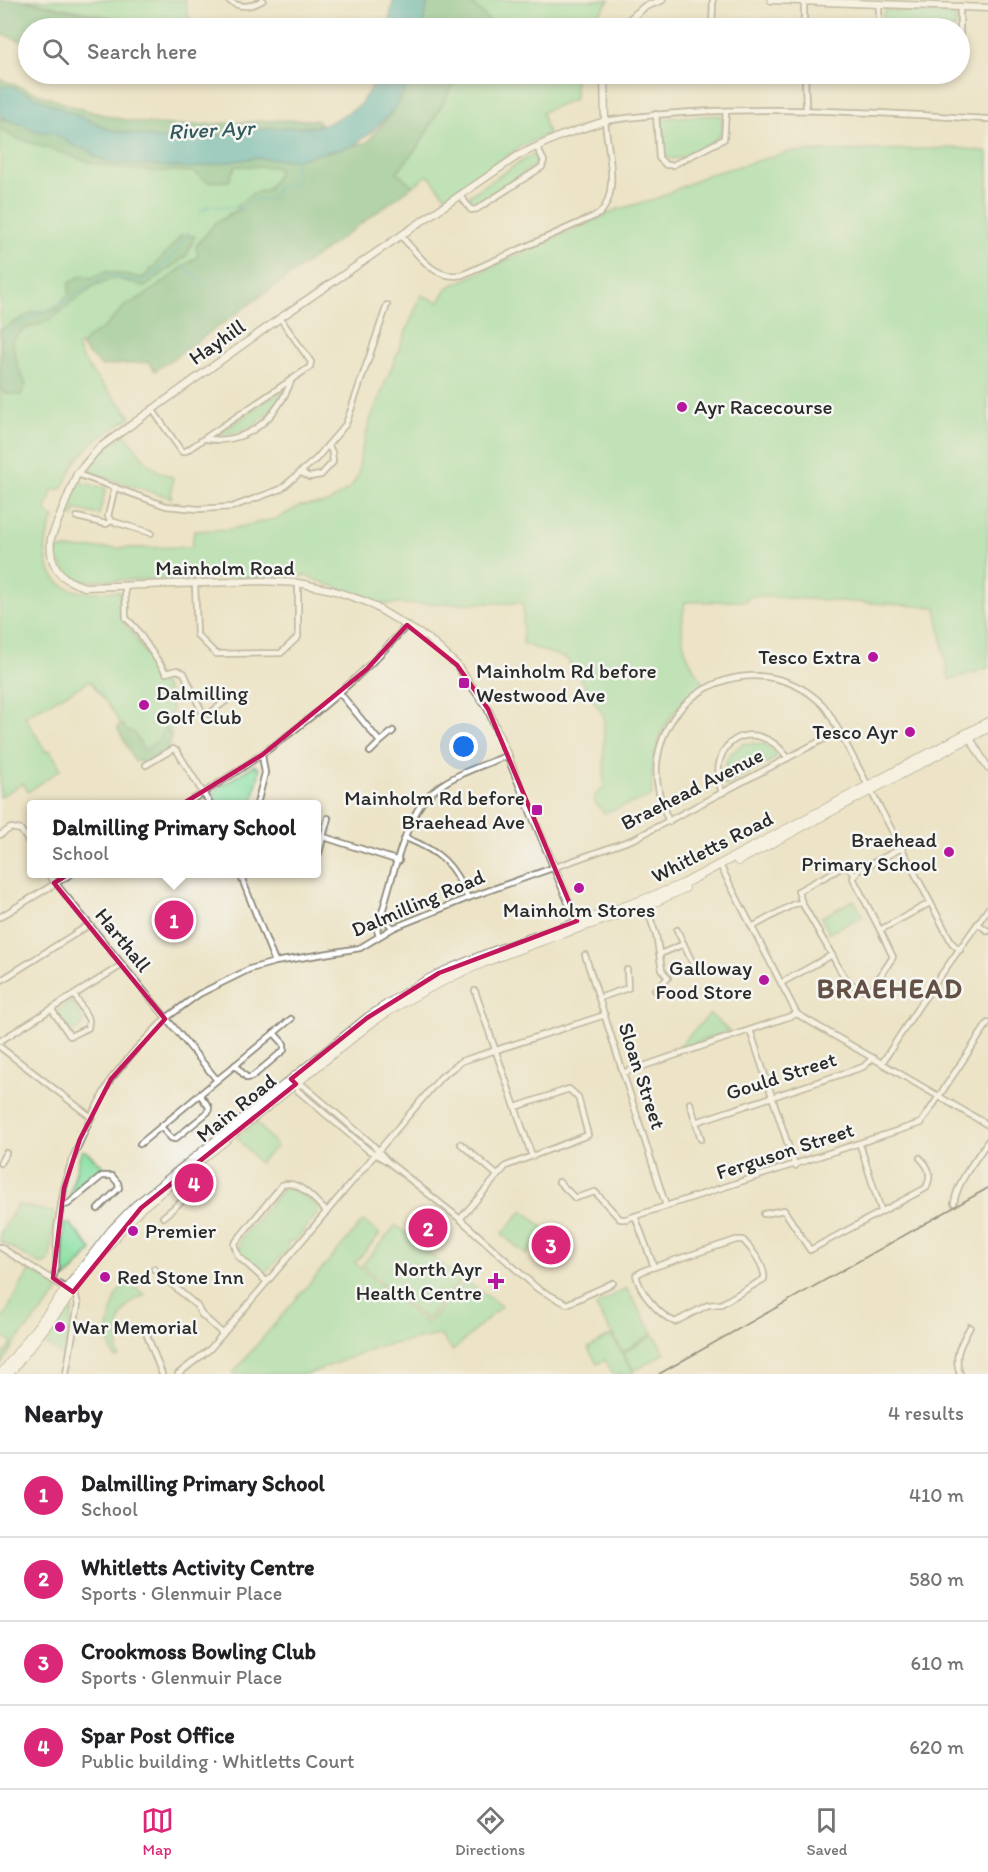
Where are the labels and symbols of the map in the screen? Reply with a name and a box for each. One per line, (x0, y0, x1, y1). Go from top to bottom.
water label: River Ayr (167, 114, 257, 145)
street label: Hayhill (184, 313, 250, 370)
place label: Ayr Racecourse (694, 394, 833, 419)
marker: Ayr Racecourse (675, 400, 689, 414)
street label: Mainholm Road (155, 555, 295, 580)
place label: Tesco Extra (758, 644, 861, 669)
marker: Tesco Extra (866, 650, 880, 664)
place label: Mainholm Rd before Westwood Ave (476, 658, 657, 707)
marker: Mainholm Rd before Westwood Ave (457, 676, 471, 690)
place label: Dalmilling Golf Club (156, 680, 248, 729)
marker: Dalmilling Golf Club (137, 698, 151, 712)
place label: Tesco Ayr (812, 719, 899, 744)
marker: Tesco Ayr (903, 725, 917, 739)
your location (449, 732, 478, 761)
street label: Braehead Avenue (616, 742, 767, 835)
place label: Mainholm Rd before Braehead Ave (344, 785, 525, 834)
marker: Mainholm Rd before Braehead Ave (530, 803, 544, 817)
street label: Whitletts Road (647, 805, 777, 888)
place label: Braehead Primary School (801, 827, 938, 876)
marker: Braehead Primary School (942, 845, 956, 859)
street label: Dalmilling Road (347, 863, 489, 942)
marker: Mainholm Stores (572, 881, 586, 895)
place label: Mainholm Stores (503, 897, 655, 922)
pin: 1 (154, 898, 194, 942)
street label: Harthall (90, 903, 157, 977)
place label: Galloway Food Store (655, 955, 752, 1004)
district label: BRAEHEAD (817, 972, 963, 1005)
marker: Galloway Food Store (757, 973, 771, 987)
street label: Sloan Street (613, 1019, 672, 1133)
street label: Gould Street (723, 1046, 839, 1105)
street label: Main Road (191, 1068, 281, 1147)
street label: Ferguson Street (713, 1116, 857, 1185)
pin: 4 (174, 1160, 214, 1206)
pin: 2 (408, 1206, 448, 1250)
place label: Premier (145, 1218, 217, 1243)
pin: 3 (532, 1222, 570, 1268)
marker: Premier (126, 1224, 140, 1238)
place label: North Ayr Health Centre (356, 1256, 482, 1305)
place label: Red Stone Inn (117, 1264, 244, 1289)
marker: Red Stone Inn (98, 1270, 112, 1284)
marker: North Ayr Health Centre (487, 1272, 505, 1290)
place label: War Memorial (72, 1314, 198, 1339)
marker: War Memorial (53, 1320, 67, 1334)

